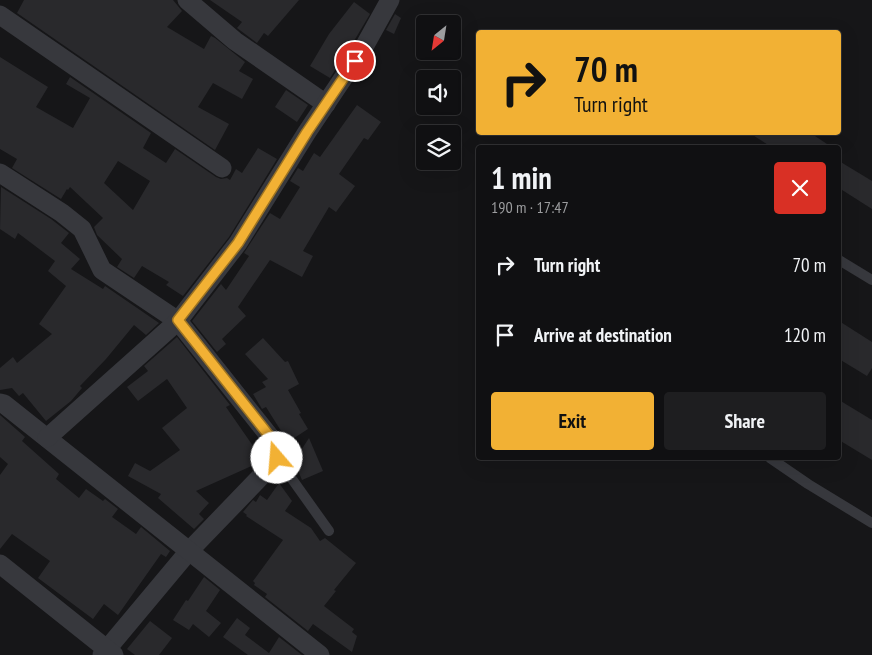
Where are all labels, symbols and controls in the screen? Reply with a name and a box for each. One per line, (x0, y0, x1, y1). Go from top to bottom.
north arrow (416, 15, 461, 60)
map controls (416, 15, 461, 170)
pin (334, 40, 376, 82)
text: 70 m (574, 46, 638, 92)
icon: arrive (341, 47, 369, 75)
icon: right (491, 50, 556, 115)
button: sound (416, 70, 461, 115)
text: Turn right (574, 90, 648, 118)
button: layers (416, 125, 461, 170)
text: 1 min (491, 158, 552, 197)
button: close (774, 162, 826, 214)
text: 190 m · 17:47 (491, 197, 569, 217)
icon: right (491, 251, 519, 279)
text: Turn right (534, 253, 600, 277)
text: 70 m (793, 253, 826, 277)
icon: arrive (491, 321, 519, 349)
text: Arrive at destination (534, 323, 672, 347)
text: 120 m (784, 323, 826, 347)
button: Exit (491, 392, 654, 450)
button: Share (664, 392, 826, 450)
position arrow (250, 431, 302, 483)

